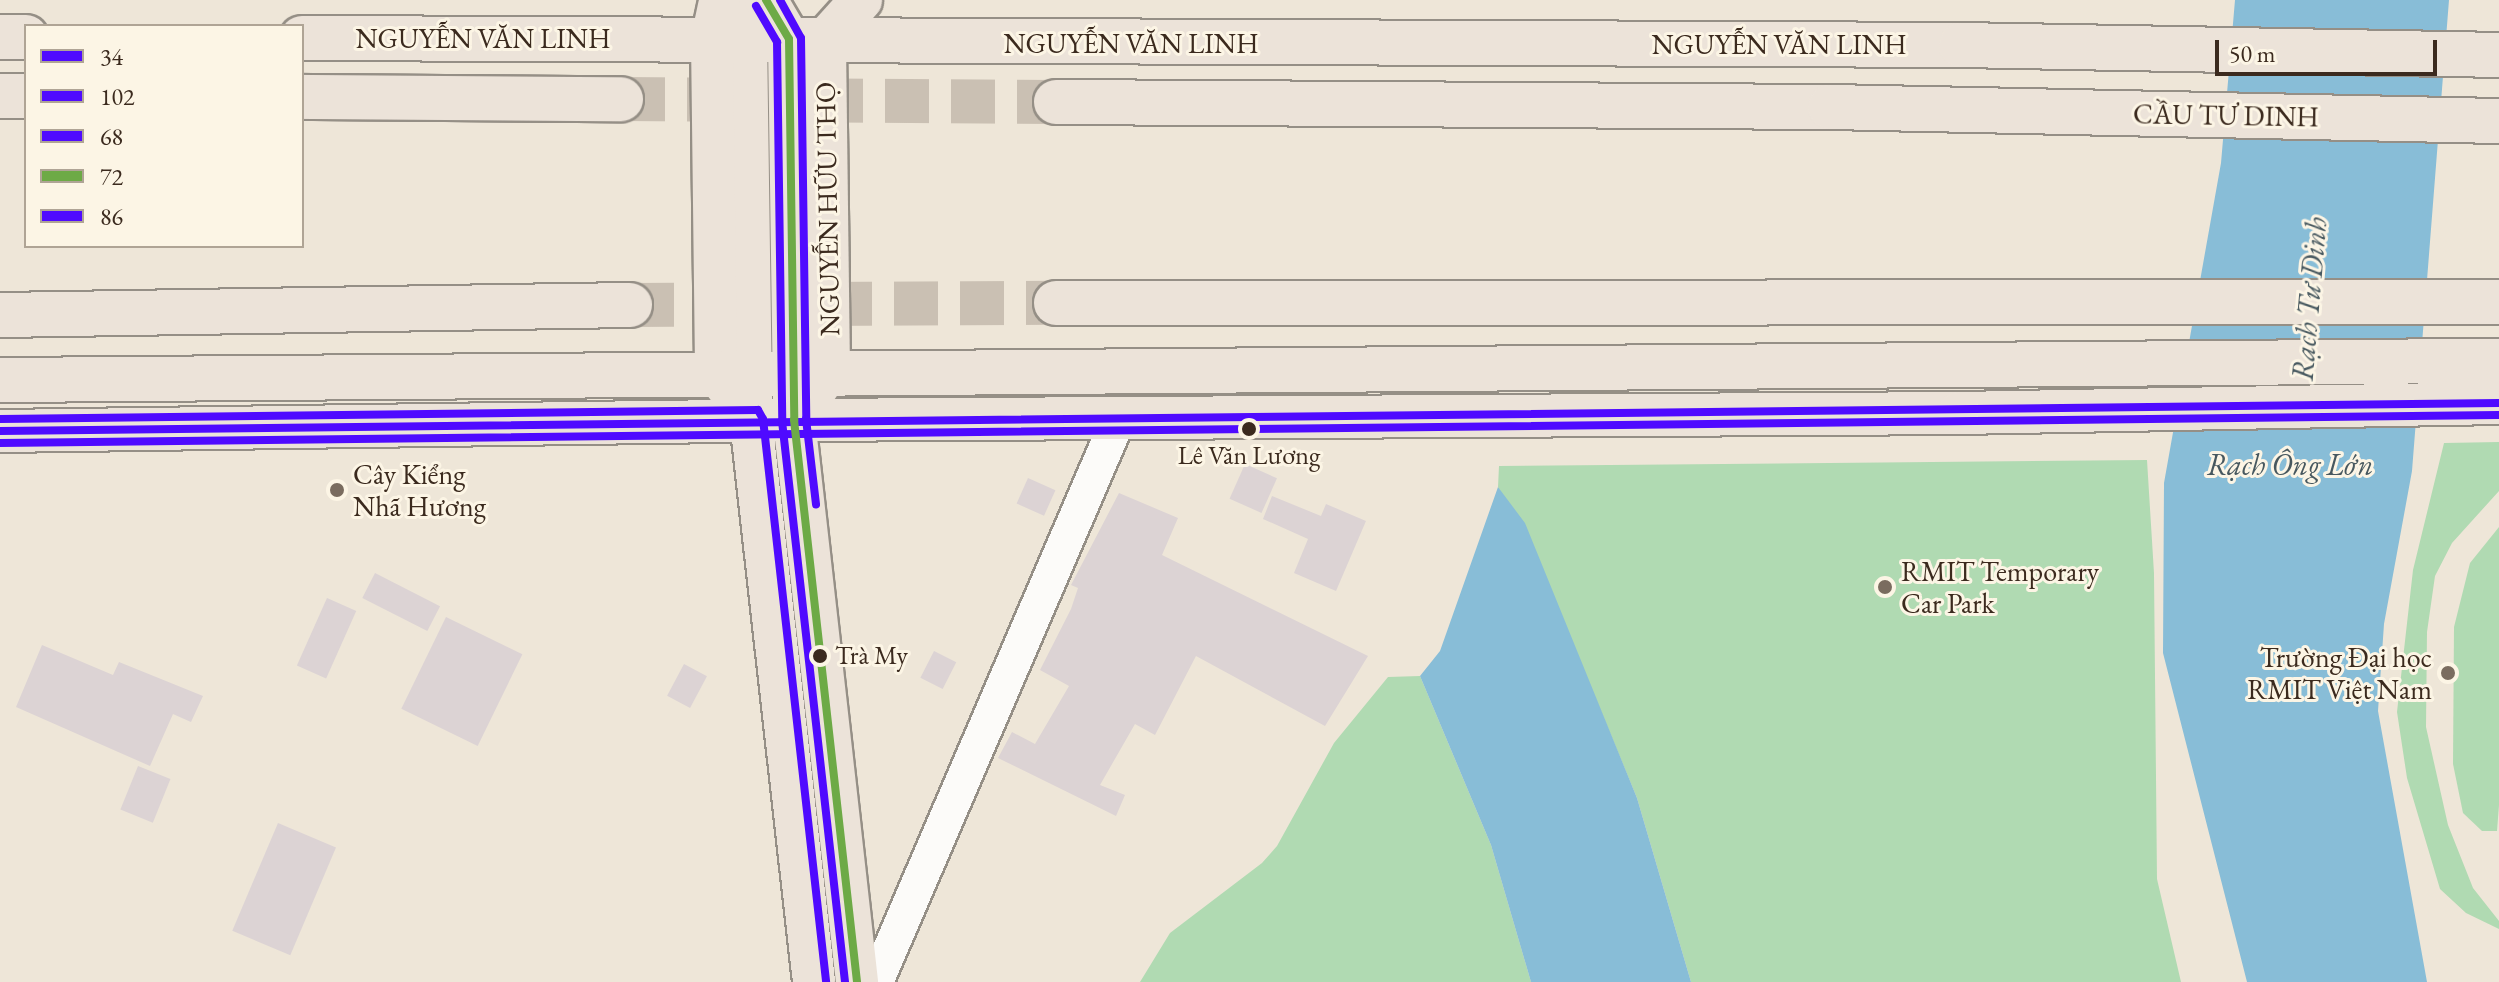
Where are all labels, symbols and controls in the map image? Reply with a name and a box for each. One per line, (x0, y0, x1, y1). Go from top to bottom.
street label: NGUYỄN VĂN LINH (355, 21, 611, 55)
legend (24, 24, 304, 248)
scale bar (2219, 24, 2441, 74)
street label: NGUYỄN VĂN LINH (1003, 26, 1259, 60)
street label: NGUYỄN VĂN LINH (1651, 27, 1907, 61)
text: 50 m (2229, 38, 2276, 69)
text: 34 (100, 41, 123, 72)
text: 102 (100, 81, 135, 112)
street label: NGUYỄN HỮU THỌ (808, 81, 846, 337)
street label: CẦU TƯ DINH (2133, 97, 2319, 133)
text: 68 (100, 121, 123, 152)
text: 72 (100, 161, 123, 192)
text: 86 (100, 201, 123, 232)
water label: Rạch Tư Dinh (2285, 216, 2335, 382)
marker: Lê Văn Lương (1241, 421, 1257, 437)
place label: Lê Văn Lương (1178, 440, 1320, 472)
water label: Rạch Ông Lớn (2207, 447, 2373, 483)
place label: Cây Kiểng Nhã Hương (353, 457, 486, 523)
marker: Cây Kiểng Nhã Hương (328, 481, 346, 499)
place label: RMIT Temporary Car Park (1901, 554, 2099, 620)
marker: RMIT Temporary Car Park (1876, 578, 1894, 596)
place label: Trà My (835, 640, 908, 672)
place label: Trường Đại học RMIT Việt Nam (2247, 640, 2432, 706)
marker: Trà My (812, 648, 828, 664)
marker: Trường Đại học RMIT Việt Nam (2439, 664, 2457, 682)

